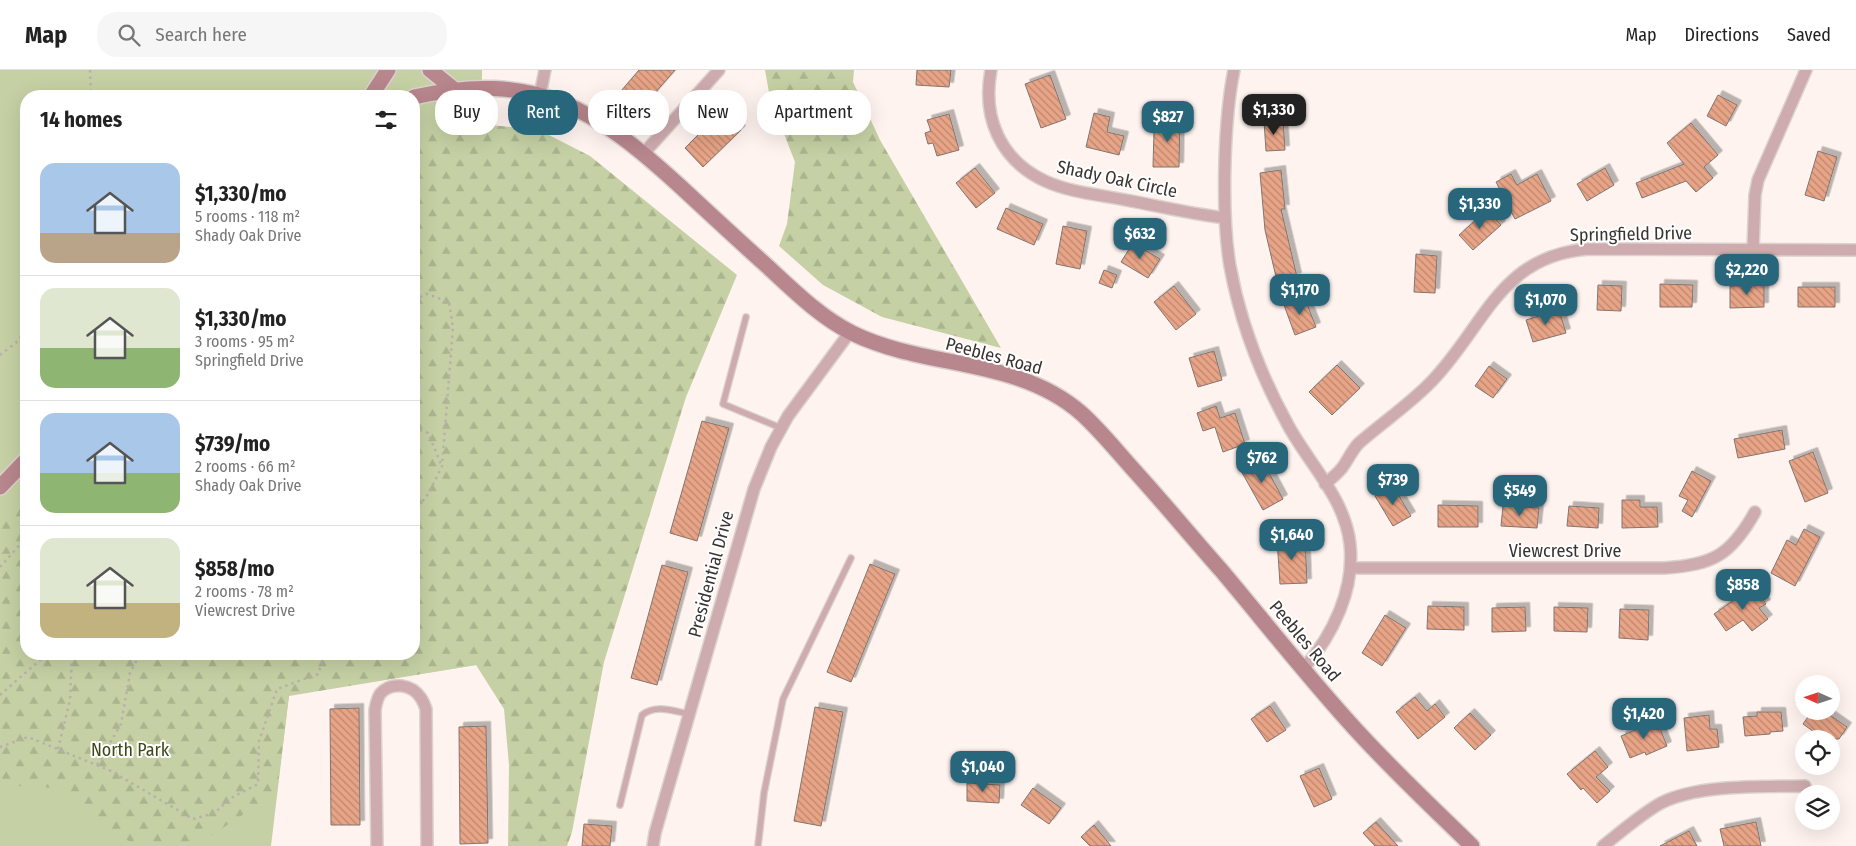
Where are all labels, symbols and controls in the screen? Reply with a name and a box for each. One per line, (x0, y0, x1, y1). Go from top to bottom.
search box (97, 12, 447, 57)
text: Map (25, 21, 67, 49)
icon: search (115, 21, 143, 49)
text: Search here (155, 23, 247, 46)
text: Map (1625, 24, 1657, 46)
text: Directions (1685, 24, 1759, 46)
text: Saved (1787, 24, 1831, 46)
chip: Buy (435, 90, 498, 135)
chip: Rent (508, 90, 578, 135)
chip: Filters (588, 90, 669, 135)
chip: New (679, 90, 747, 135)
chip: Apartment (757, 90, 871, 135)
pin: $1,330 (1233, 93, 1315, 136)
pin: $827 (1138, 100, 1198, 143)
text: $1,330 (1253, 100, 1295, 119)
icon: filters (372, 106, 400, 134)
text: 14 homes (40, 107, 122, 133)
text: $827 (1153, 107, 1183, 126)
street label: Shady Oak Circle (1055, 156, 1179, 203)
text: $1,330/mo (195, 181, 286, 207)
icon: home (80, 183, 140, 243)
pin: $1,330 (1439, 188, 1521, 230)
text: $1,330 (1459, 194, 1501, 213)
text: 5 rooms · 118 m² (195, 207, 300, 226)
pin: $632 (1110, 218, 1170, 260)
street label: Springfield Drive (1570, 222, 1692, 246)
text: $632 (1124, 224, 1156, 243)
text: Shady Oak Drive (195, 226, 302, 245)
pin: $2,220 (1706, 254, 1788, 296)
text: $2,220 (1726, 260, 1768, 279)
pin: $1,170 (1259, 274, 1341, 316)
text: $1,170 (1281, 280, 1319, 299)
pin: $1,070 (1505, 284, 1587, 326)
text: $1,070 (1525, 290, 1567, 309)
text: $1,330/mo (195, 306, 286, 332)
icon: home (80, 308, 140, 368)
text: 3 rooms · 95 m² (195, 332, 295, 351)
street label: Peebles Road (943, 333, 1045, 379)
text: Springfield Drive (195, 351, 304, 370)
text: $739/mo (195, 431, 270, 457)
icon: home (80, 433, 140, 493)
pin: $762 (1232, 442, 1292, 484)
text: $762 (1247, 448, 1277, 467)
text: 2 rooms · 66 m² (195, 457, 295, 476)
pin: $739 (1363, 464, 1423, 506)
text: $739 (1378, 470, 1408, 489)
pin: $549 (1490, 474, 1550, 517)
text: Shady Oak Drive (195, 476, 302, 495)
text: $549 (1504, 481, 1536, 500)
street label: Presidential Drive (684, 508, 738, 640)
pin: $1,640 (1251, 518, 1333, 561)
text: $1,640 (1271, 525, 1313, 544)
street label: Viewcrest Drive (1509, 540, 1621, 562)
text: $858/mo (195, 556, 274, 582)
icon: home (80, 558, 140, 618)
pin: $858 (1713, 568, 1773, 611)
text: $858 (1727, 575, 1759, 594)
text: 2 rooms · 78 m² (195, 582, 294, 601)
street label: Peebles Road (1265, 596, 1345, 686)
text: Viewcrest Drive (195, 601, 295, 620)
north arrow (1795, 675, 1840, 720)
map controls (1795, 675, 1840, 830)
pin: $1,420 (1603, 698, 1685, 740)
text: $1,420 (1623, 704, 1665, 723)
button: locate (1795, 730, 1840, 775)
park label: North Park (91, 739, 170, 761)
pin: $1,040 (942, 750, 1024, 793)
text: $1,040 (961, 757, 1005, 776)
button: layers (1795, 785, 1840, 830)

